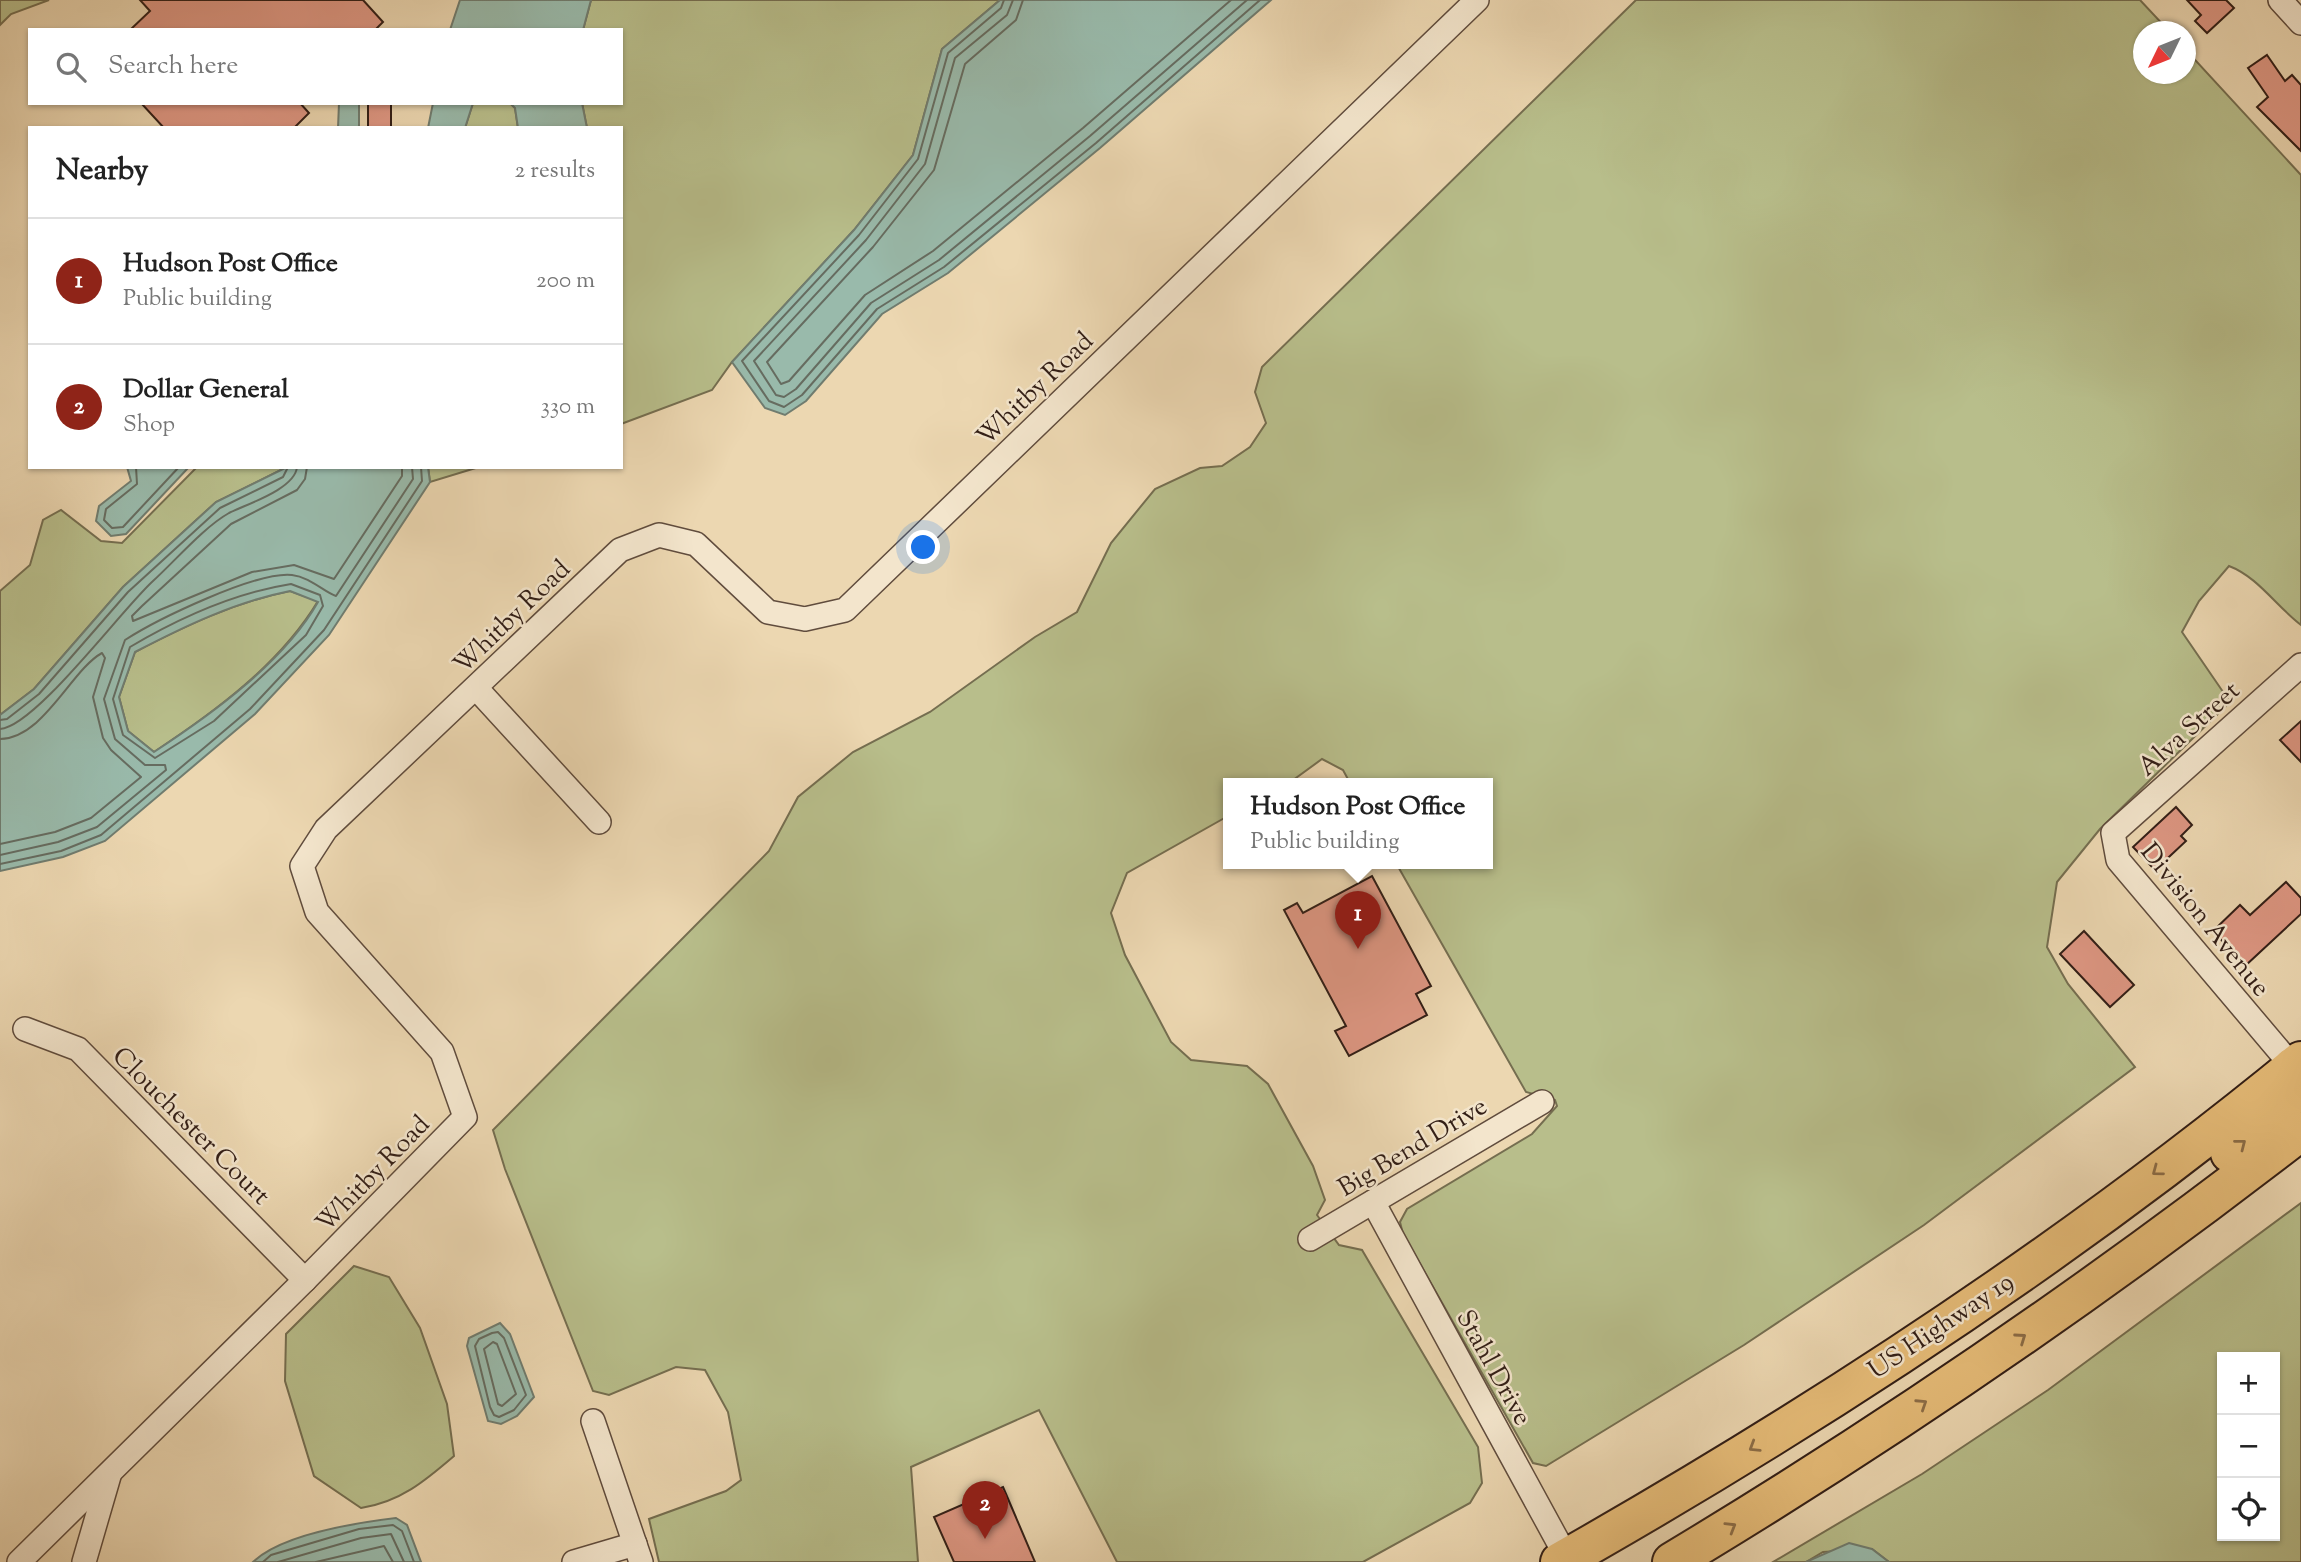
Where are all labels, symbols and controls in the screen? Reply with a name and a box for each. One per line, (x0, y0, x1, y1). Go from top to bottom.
north arrow (2133, 21, 2196, 84)
search box (28, 28, 623, 105)
icon: search (52, 48, 90, 86)
text: Search here (108, 48, 238, 85)
text: Nearby (56, 150, 148, 193)
text: 2 results (515, 155, 595, 188)
text: Hudson Post Office (123, 246, 338, 283)
text: 1 (75, 265, 83, 298)
text: 200 m (536, 265, 595, 298)
text: Public building (123, 283, 272, 316)
street label: Whitby Road (969, 324, 1103, 455)
text: Dollar General (123, 372, 289, 409)
text: 2 (74, 391, 84, 424)
text: 330 m (541, 391, 595, 424)
text: Shop (123, 409, 175, 442)
your location (906, 530, 940, 564)
street label: Whitby Road (446, 552, 580, 683)
street label: Alva Street (2130, 674, 2249, 786)
popup (1223, 778, 1493, 869)
text: Hudson Post Office (1251, 789, 1465, 826)
text: Public building (1251, 826, 1399, 859)
street label: Division Avenue (2130, 836, 2278, 1005)
pin: 1 (1335, 891, 1381, 949)
street label: Clouchester Court (103, 1039, 278, 1214)
street label: Big Bend Drive (1332, 1089, 1495, 1207)
street label: Whitby Road (308, 1108, 440, 1242)
one-way arrow (2234, 1140, 2246, 1153)
one-way arrow (2152, 1163, 2165, 1175)
street label: US Highway 19 (1861, 1265, 2022, 1390)
street label: Stahl Drive (1446, 1304, 1540, 1433)
one-way arrow (2013, 1334, 2026, 1346)
map controls (2217, 1352, 2280, 1541)
button: + (2217, 1352, 2280, 1415)
one-way arrow (1914, 1400, 1927, 1412)
button: − (2217, 1415, 2280, 1478)
one-way arrow (1749, 1439, 1762, 1452)
button: locate (2217, 1478, 2280, 1541)
pin: 2 (962, 1481, 1008, 1539)
one-way arrow (1723, 1522, 1736, 1535)

